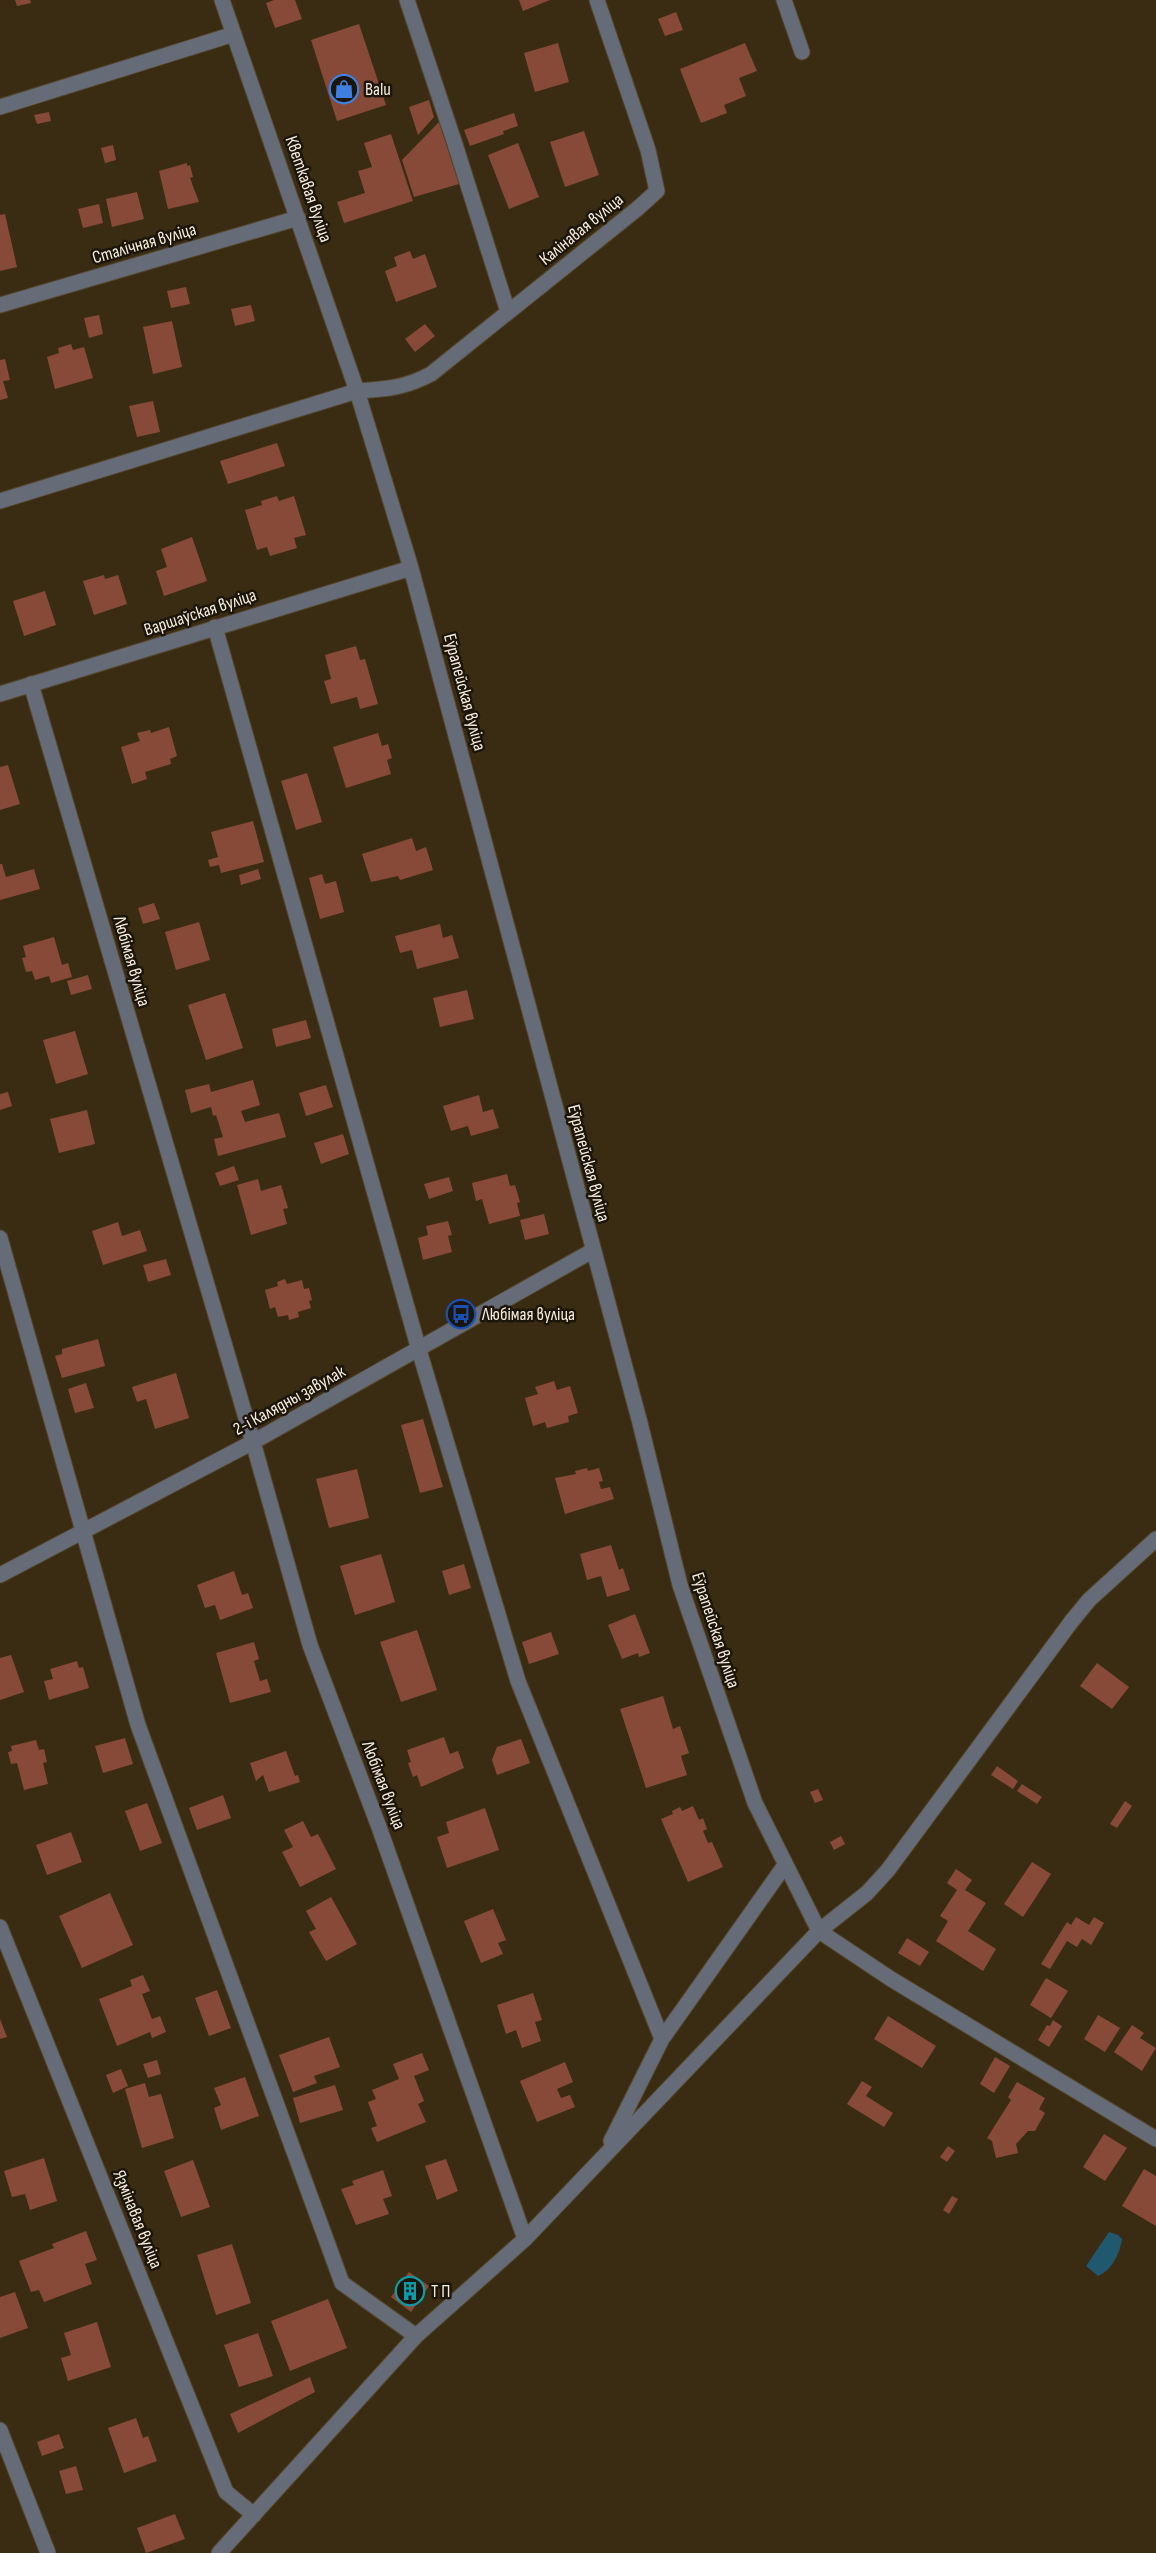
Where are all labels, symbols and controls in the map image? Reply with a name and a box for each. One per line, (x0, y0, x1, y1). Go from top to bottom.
shop icon: Balu (328, 73, 360, 105)
place label: Balu (365, 79, 391, 100)
street label: Кветкавая вуліца (281, 133, 337, 245)
street label: Калінавая вуліца (535, 189, 628, 270)
street label: Сталічная вуліца (90, 219, 199, 268)
street label: Варшаўская вуліца (141, 584, 259, 641)
street label: Еўрапейская вуліца (439, 631, 490, 753)
street label: Любімая вуліца (108, 913, 154, 1009)
street label: Еўрапейская вуліца (563, 1102, 614, 1224)
bus stop icon: Любімая вуліца (445, 1298, 477, 1330)
place label: Любімая вуліца (481, 1304, 575, 1325)
street label: 2-і Калядны завулак (230, 1361, 349, 1440)
street label: Еўрапейская вуліца (687, 1570, 744, 1691)
street label: Любімая вуліца (357, 1737, 410, 1832)
street label: Язмінавая вуліца (108, 2167, 167, 2272)
building icon: Т П (394, 2275, 426, 2307)
place label: Т П (431, 2281, 450, 2302)

